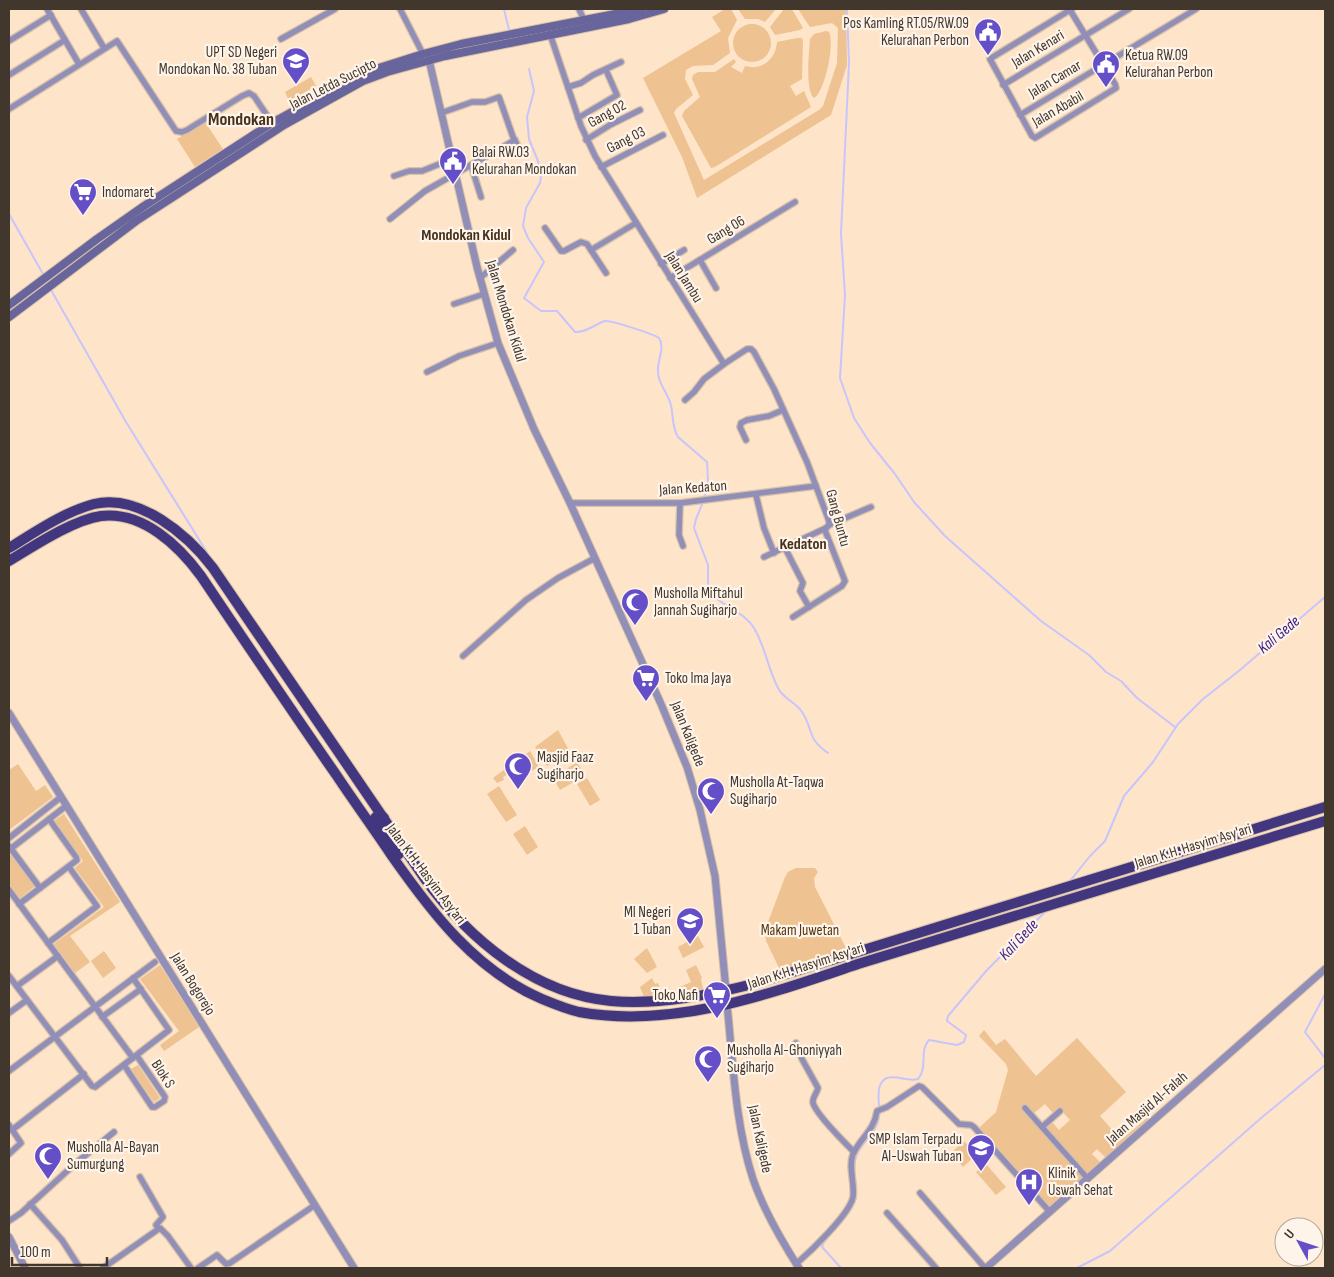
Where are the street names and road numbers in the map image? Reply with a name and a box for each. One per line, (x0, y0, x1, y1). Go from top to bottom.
street label: Jalan Kenari (1007, 26, 1068, 73)
street label: Jalan Letda Sucipto (286, 54, 380, 114)
street label: Jalan Camar (1024, 55, 1086, 103)
street label: Jalan Ababil (1028, 87, 1087, 132)
street label: Gang 02 (585, 96, 629, 132)
street label: Gang 03 (603, 122, 649, 158)
street label: Gang 06 (703, 211, 749, 249)
street label: Jalan Jambu (660, 247, 707, 306)
street label: Jalan Mondokan Kidul (481, 257, 531, 364)
street label: Jalan Kedaton (657, 476, 728, 500)
street label: Gang Buntu (821, 487, 855, 549)
street label: Jalan Kaligede (666, 698, 710, 769)
street label: Jalan K.H. Hasyim Asy'ari (381, 819, 470, 928)
street label: Jalan K.H. Hasyim Asy'ari (1131, 819, 1254, 873)
street label: Jalan K.H. Hasyim Asy'ari (745, 938, 867, 994)
street label: Jalan Bogorejo (166, 948, 220, 1019)
street label: Blok S (147, 1056, 179, 1092)
street label: Jalan Masjid Al-Falah (1102, 1068, 1192, 1149)
street label: Jalan Kaligede (743, 1102, 776, 1175)

